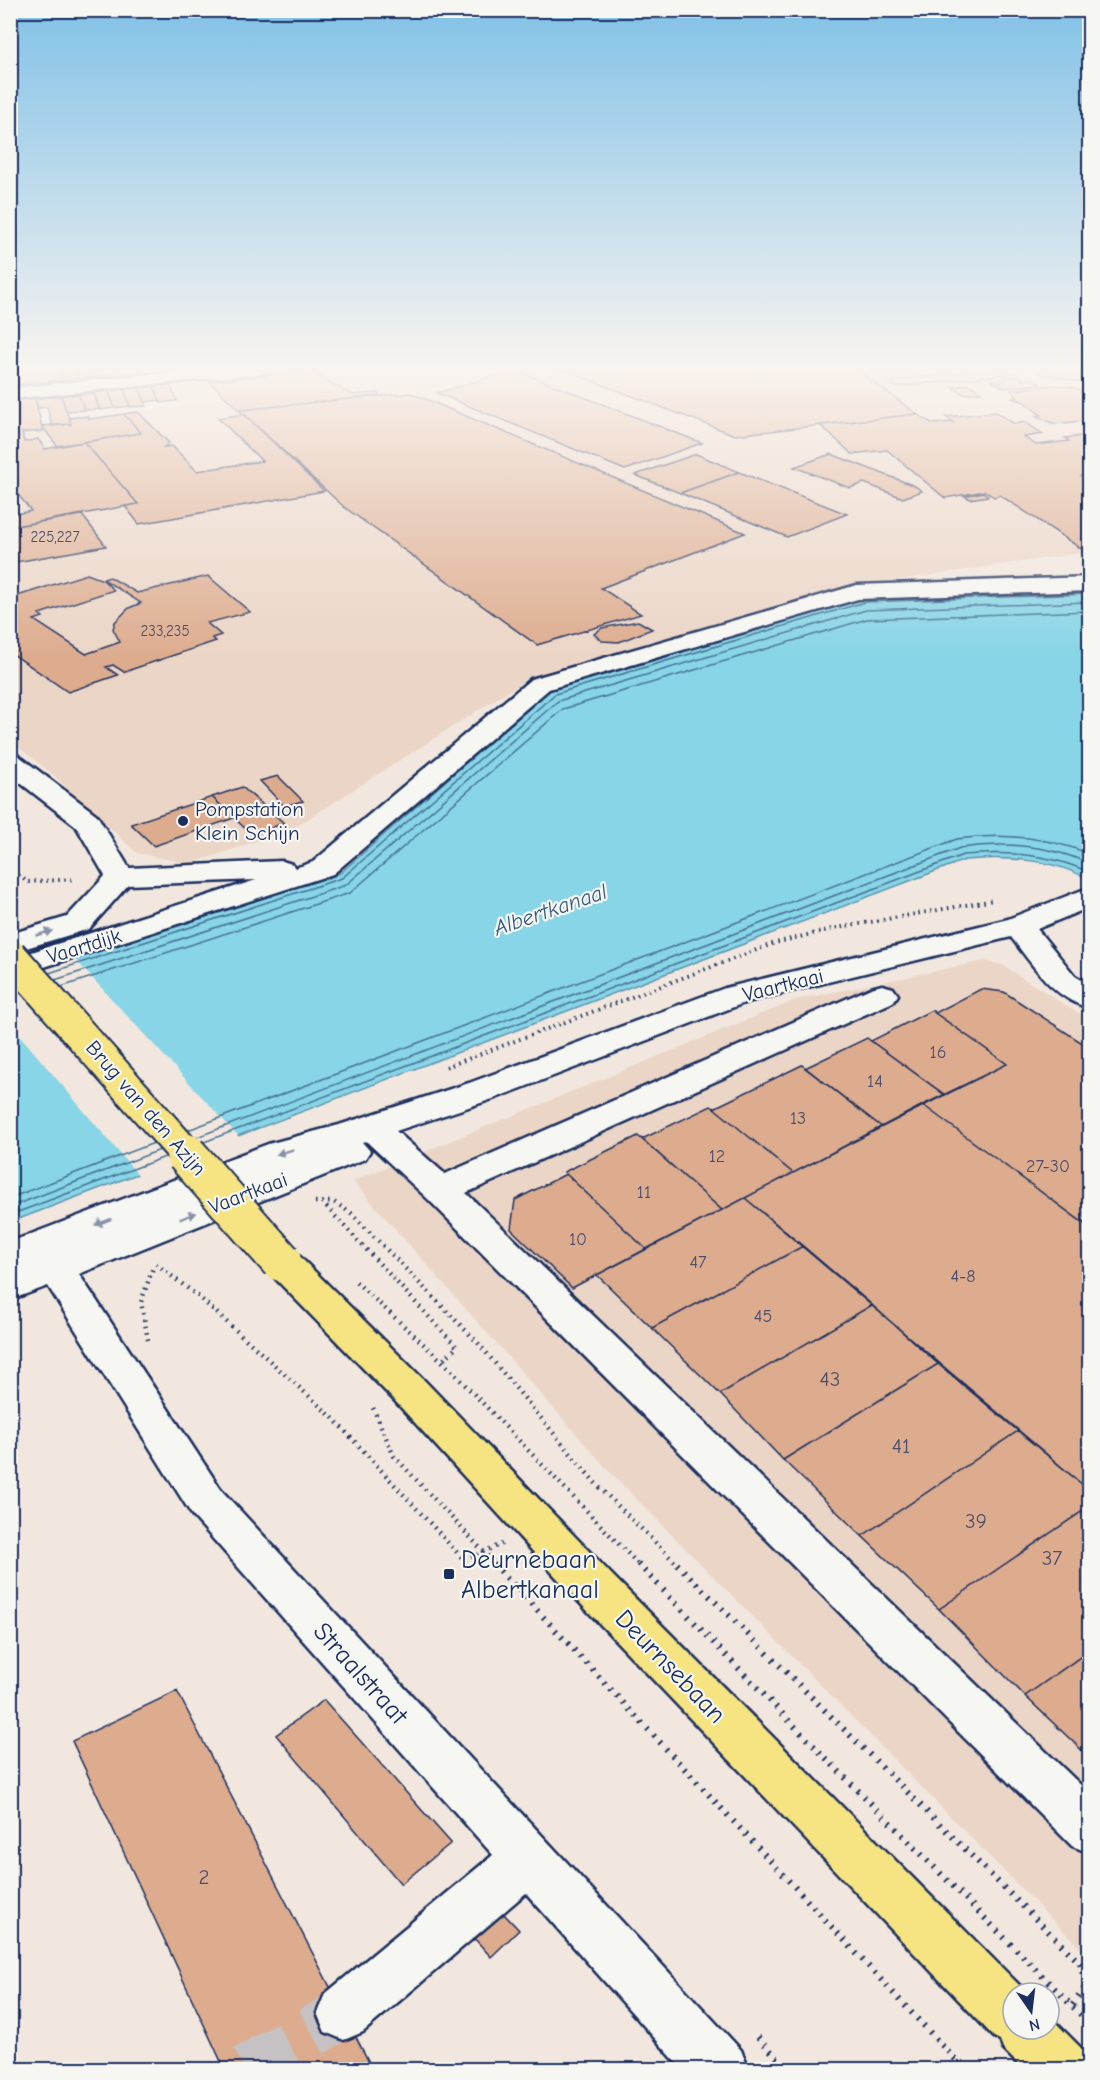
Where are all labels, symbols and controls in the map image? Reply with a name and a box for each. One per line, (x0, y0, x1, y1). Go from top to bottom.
house number: 225,227 (30, 528, 80, 546)
house number: 233,235 (140, 622, 190, 640)
place label: Pompstation Klein Schijn (195, 797, 304, 845)
marker: Pompstation Klein Schijn (176, 814, 190, 828)
water label: Albertkanaal (489, 878, 611, 942)
street label: Vaartdijk (44, 923, 124, 969)
one-way arrow (35, 928, 53, 937)
street label: Vaartkaai (740, 963, 826, 1007)
street label: Brug van den Azijn (81, 1036, 211, 1180)
house number: 16 (930, 1042, 946, 1063)
house number: 14 (867, 1071, 883, 1092)
house number: 13 (790, 1108, 806, 1129)
house number: 12 (709, 1146, 725, 1167)
one-way arrow (276, 1148, 294, 1157)
house number: 27-30 (1026, 1156, 1070, 1177)
street label: Vaartkaai (205, 1167, 291, 1219)
house number: 11 (637, 1182, 651, 1203)
one-way arrow (179, 1211, 197, 1220)
one-way arrow (94, 1217, 112, 1227)
house number: 10 (569, 1229, 587, 1250)
house number: 47 (689, 1252, 707, 1273)
house number: 4-8 (950, 1266, 976, 1287)
house number: 45 (754, 1306, 772, 1327)
house number: 43 (820, 1367, 840, 1391)
house number: 41 (892, 1434, 910, 1458)
house number: 39 (965, 1509, 987, 1533)
place label: Deurnebaan Albertkanaal (461, 1545, 599, 1605)
house number: 37 (1042, 1546, 1062, 1570)
marker: Deurnebaan Albertkanaal (442, 1567, 456, 1581)
street label: Deurnsebaan (609, 1604, 732, 1730)
street label: Straalstraat (307, 1617, 415, 1732)
house number: 2 (199, 1865, 209, 1889)
north arrow (1001, 1981, 1061, 2041)
text: N (1027, 2015, 1042, 2035)

